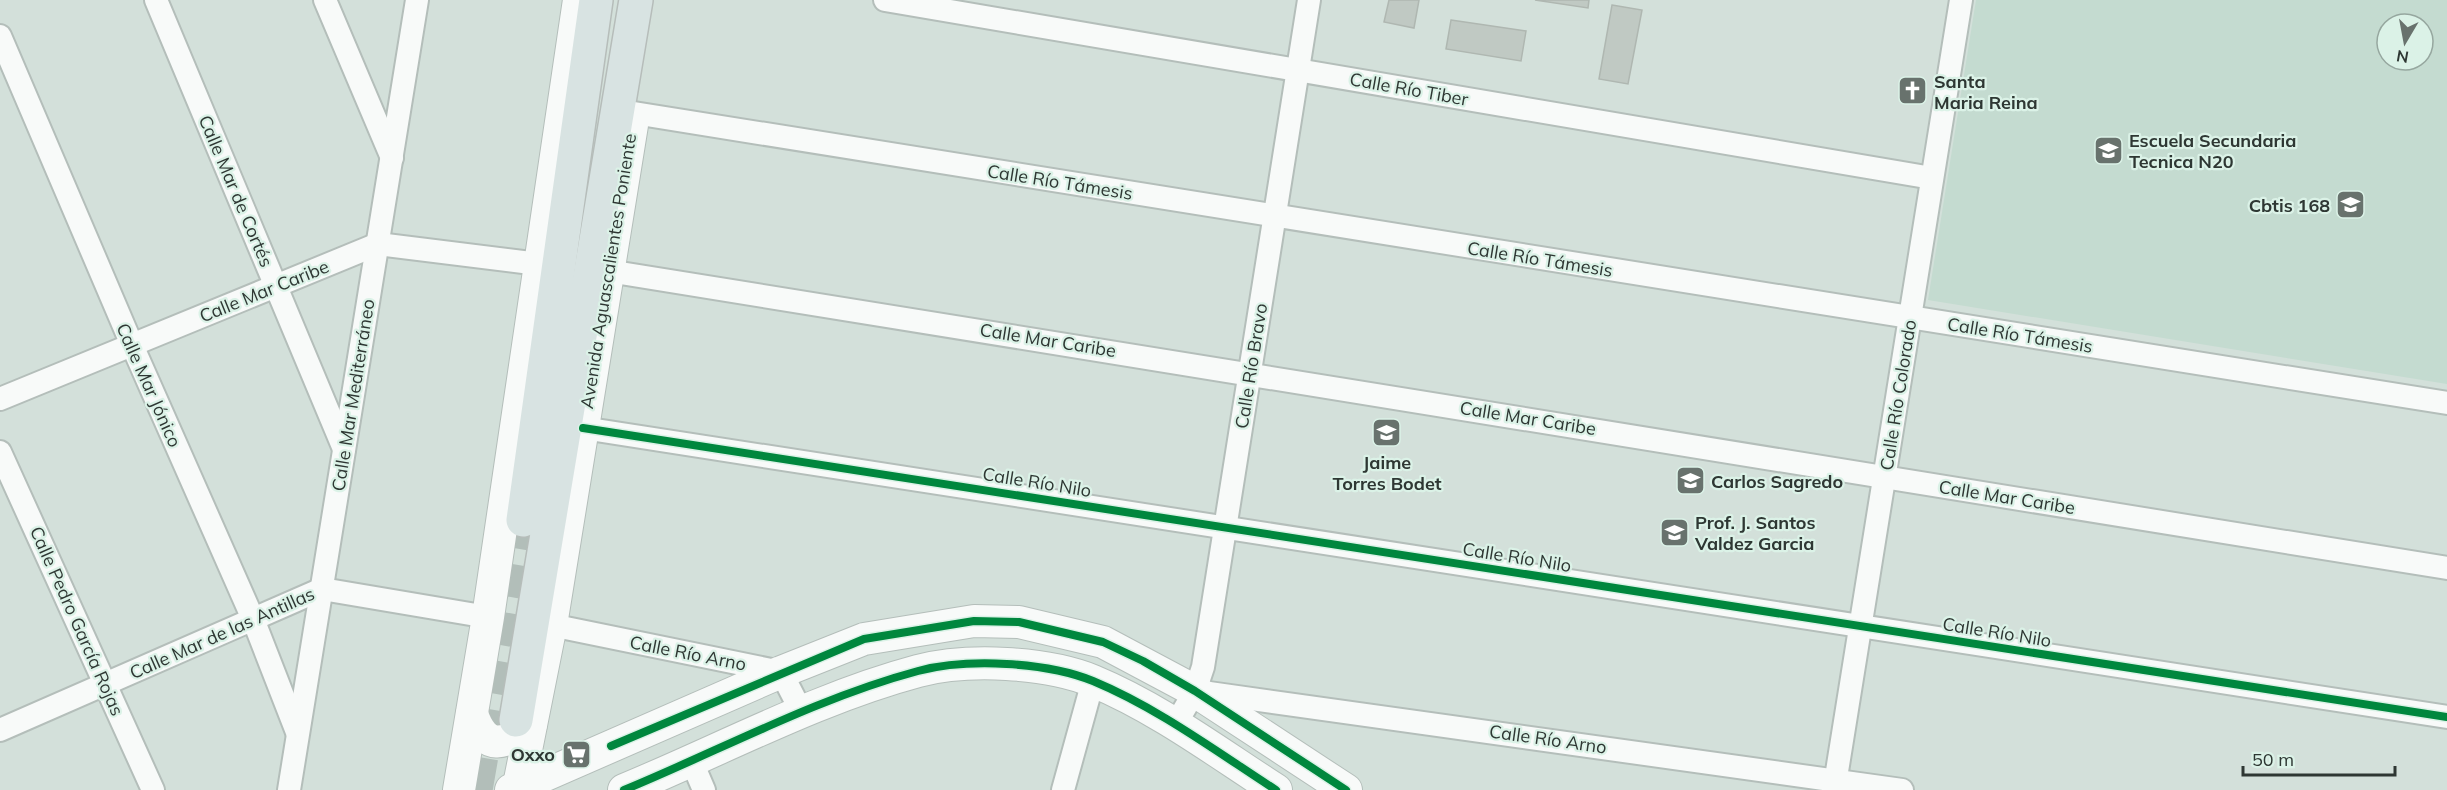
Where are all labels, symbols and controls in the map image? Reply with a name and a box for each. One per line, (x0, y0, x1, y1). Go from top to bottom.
north arrow (2375, 12, 2435, 72)
text: N (2395, 46, 2410, 68)
street label: Calle Río Tiber (1348, 67, 1470, 111)
place label: Santa Maria Reina (1934, 70, 2038, 114)
church icon: Santa Maria Reina (1897, 75, 1929, 107)
street label: Calle Mar de Cortés (194, 112, 278, 270)
place label: Escuela Secundaria Tecnica N20 (2129, 129, 2296, 173)
street label: Avenida Aguascalientes Poniente (575, 132, 641, 410)
school or university icon: Escuela Secundaria Tecnica N20 (2092, 134, 2124, 166)
street label: Calle Río Támesis (986, 159, 1134, 205)
school or university icon: Cbtis 168 (2335, 189, 2367, 221)
place label: Cbtis 168 (2249, 194, 2330, 217)
street label: Calle Río Támesis (1466, 236, 1614, 282)
street label: Calle Mar Caribe (196, 255, 332, 327)
street label: Calle Mar Mediterráneo (326, 297, 380, 493)
street label: Calle Río Bravo (1230, 302, 1272, 430)
street label: Calle Río Támesis (1946, 312, 2094, 358)
street label: Calle Mar Caribe (978, 318, 1118, 362)
street label: Calle Río Colorado (1875, 318, 1921, 472)
street label: Calle Mar Jónico (111, 319, 187, 451)
street label: Calle Mar Caribe (1458, 396, 1598, 440)
school or university icon: Jaime Torres Bodet (1371, 417, 1403, 449)
place label: Jaime Torres Bodet (1332, 451, 1442, 495)
street label: Calle Río Nilo (981, 462, 1093, 502)
school or university icon: Carlos Sagredo (1674, 465, 1706, 497)
place label: Carlos Sagredo (1711, 470, 1843, 493)
street label: Calle Mar Caribe (1937, 475, 2077, 519)
place label: Prof. J. Santos Valdez Garcia (1694, 511, 1816, 555)
school or university icon: Prof. J. Santos Valdez Garcia (1658, 516, 1690, 548)
street label: Calle Pedro García Rojas (25, 523, 129, 719)
street label: Calle Río Nilo (1461, 537, 1573, 577)
street label: Calle Mar de las Antillas (126, 582, 318, 684)
street label: Calle Río Nilo (1941, 612, 2053, 652)
street label: Calle Río Arno (628, 630, 748, 676)
street label: Calle Río Arno (1488, 719, 1608, 759)
supermarket icon: Oxxo (560, 738, 592, 770)
scale bar (2243, 739, 2394, 777)
place label: Oxxo (511, 743, 555, 766)
text: 50 m (2252, 748, 2294, 771)

